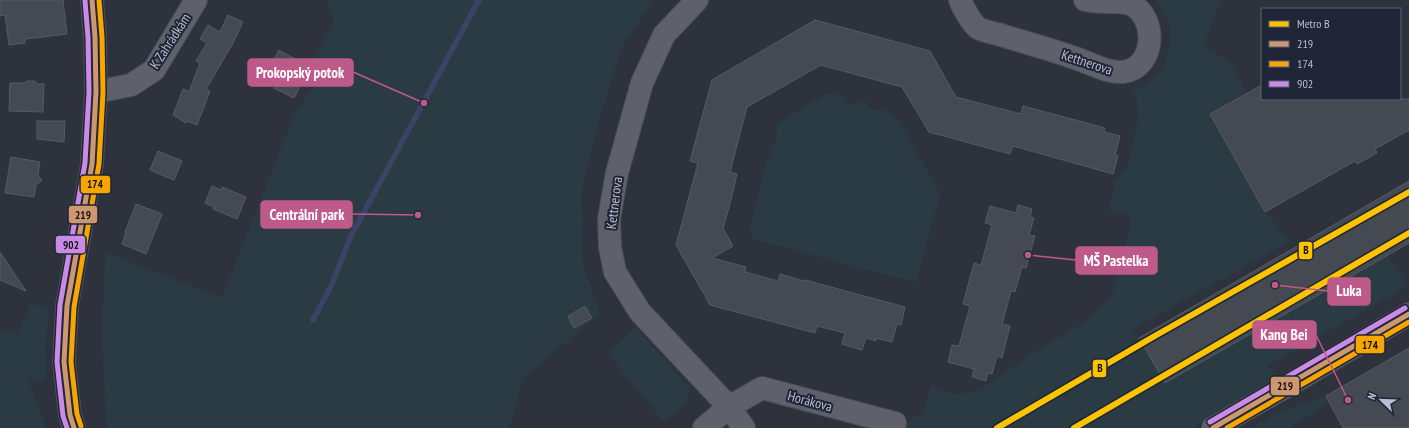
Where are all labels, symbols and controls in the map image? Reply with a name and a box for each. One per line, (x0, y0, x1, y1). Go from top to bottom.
legend (1261, 8, 1401, 100)
street label: K Zahrádkám (145, 10, 195, 72)
text: Metro B (1297, 16, 1330, 31)
text: 219 (1297, 36, 1313, 51)
street label: Kettnerova (1059, 45, 1115, 79)
text: 174 (1297, 56, 1314, 71)
callout: Prokopský potok (248, 59, 353, 86)
text: Prokopský potok (256, 63, 345, 82)
text: 902 (1297, 76, 1313, 91)
line badge: 174 (80, 175, 111, 194)
street label: Kettnerova (602, 176, 626, 230)
text: 174 (87, 177, 104, 191)
callout: Centrální park (261, 201, 352, 228)
line badge: 219 (68, 205, 98, 224)
text: Centrální park (270, 205, 345, 224)
text: 219 (75, 208, 91, 222)
line badge: 902 (55, 235, 86, 254)
text: 902 (63, 238, 79, 252)
line badge: B (1298, 241, 1313, 260)
text: B (1303, 243, 1309, 257)
callout: MŠ Pastelka (1076, 247, 1157, 274)
text: MŠ Pastelka (1084, 251, 1148, 270)
callout: Luka (1328, 278, 1370, 305)
text: Luka (1336, 281, 1362, 300)
callout: Kang Bei (1253, 321, 1316, 348)
text: Kang Bei (1260, 325, 1308, 344)
line badge: 174 (1355, 335, 1385, 354)
text: 174 (1362, 338, 1379, 352)
line badge: B (1092, 359, 1107, 378)
text: B (1097, 361, 1103, 375)
line badge: 219 (1270, 376, 1300, 396)
text: 219 (1277, 379, 1293, 393)
north arrow (1361, 380, 1401, 420)
street label: Horákova (786, 386, 834, 416)
text: N (1364, 391, 1379, 402)

